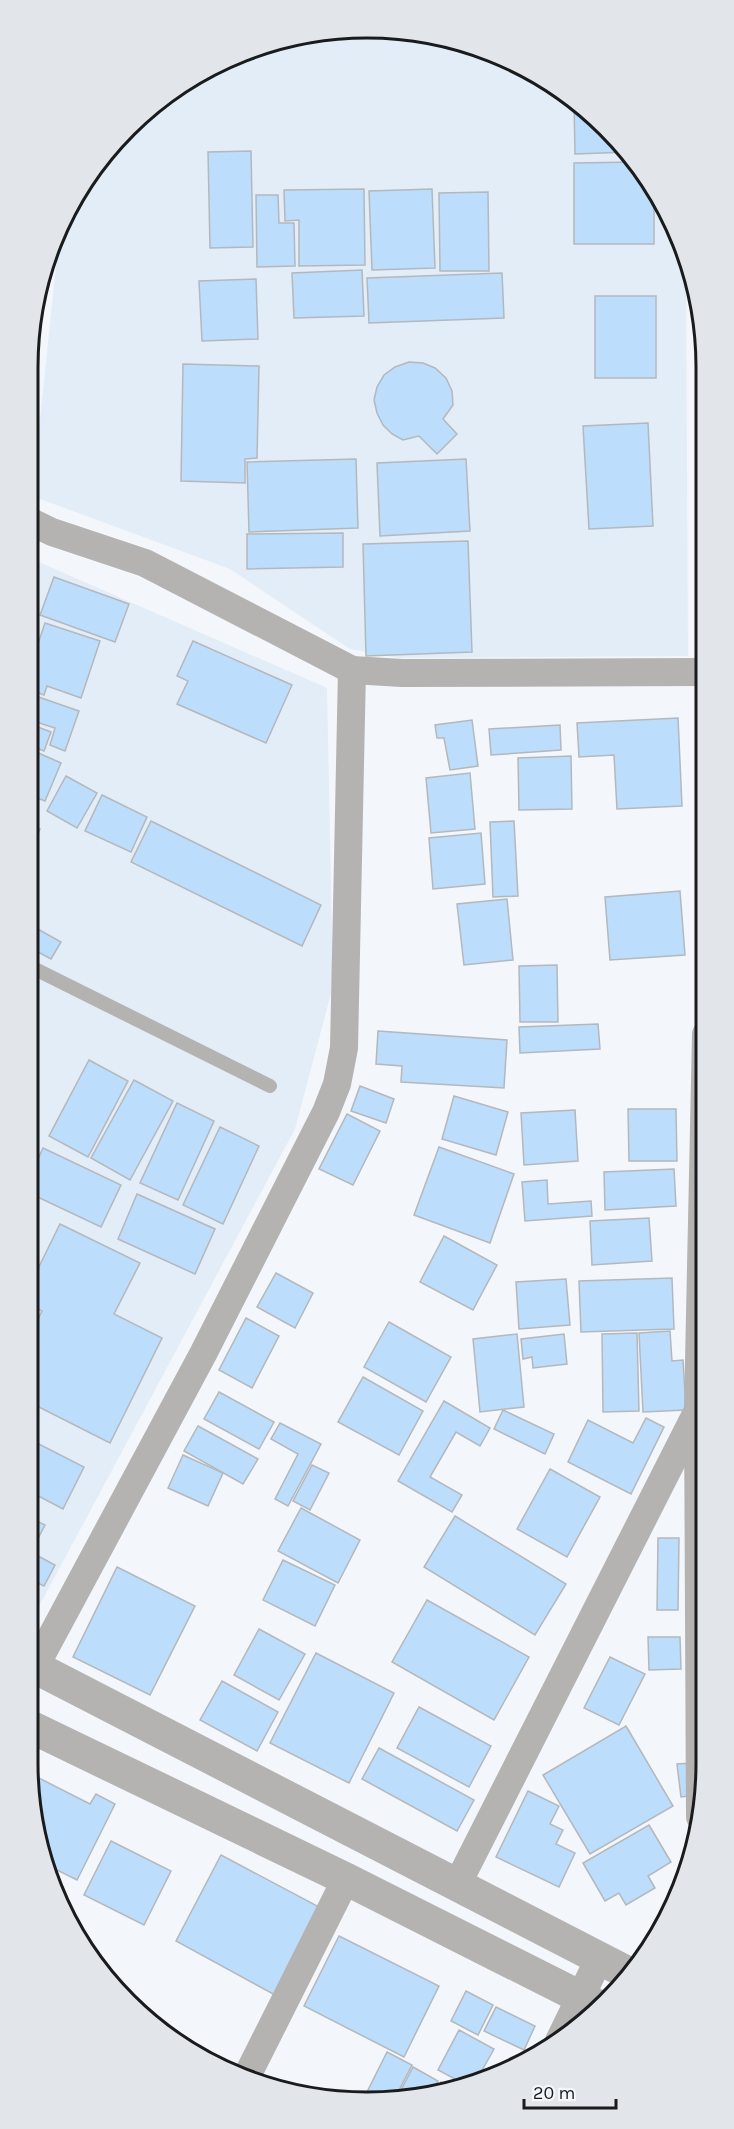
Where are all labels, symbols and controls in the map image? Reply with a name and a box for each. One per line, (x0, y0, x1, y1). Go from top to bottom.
scale bar (524, 2072, 616, 2110)
text: 20 m (533, 2082, 575, 2104)

